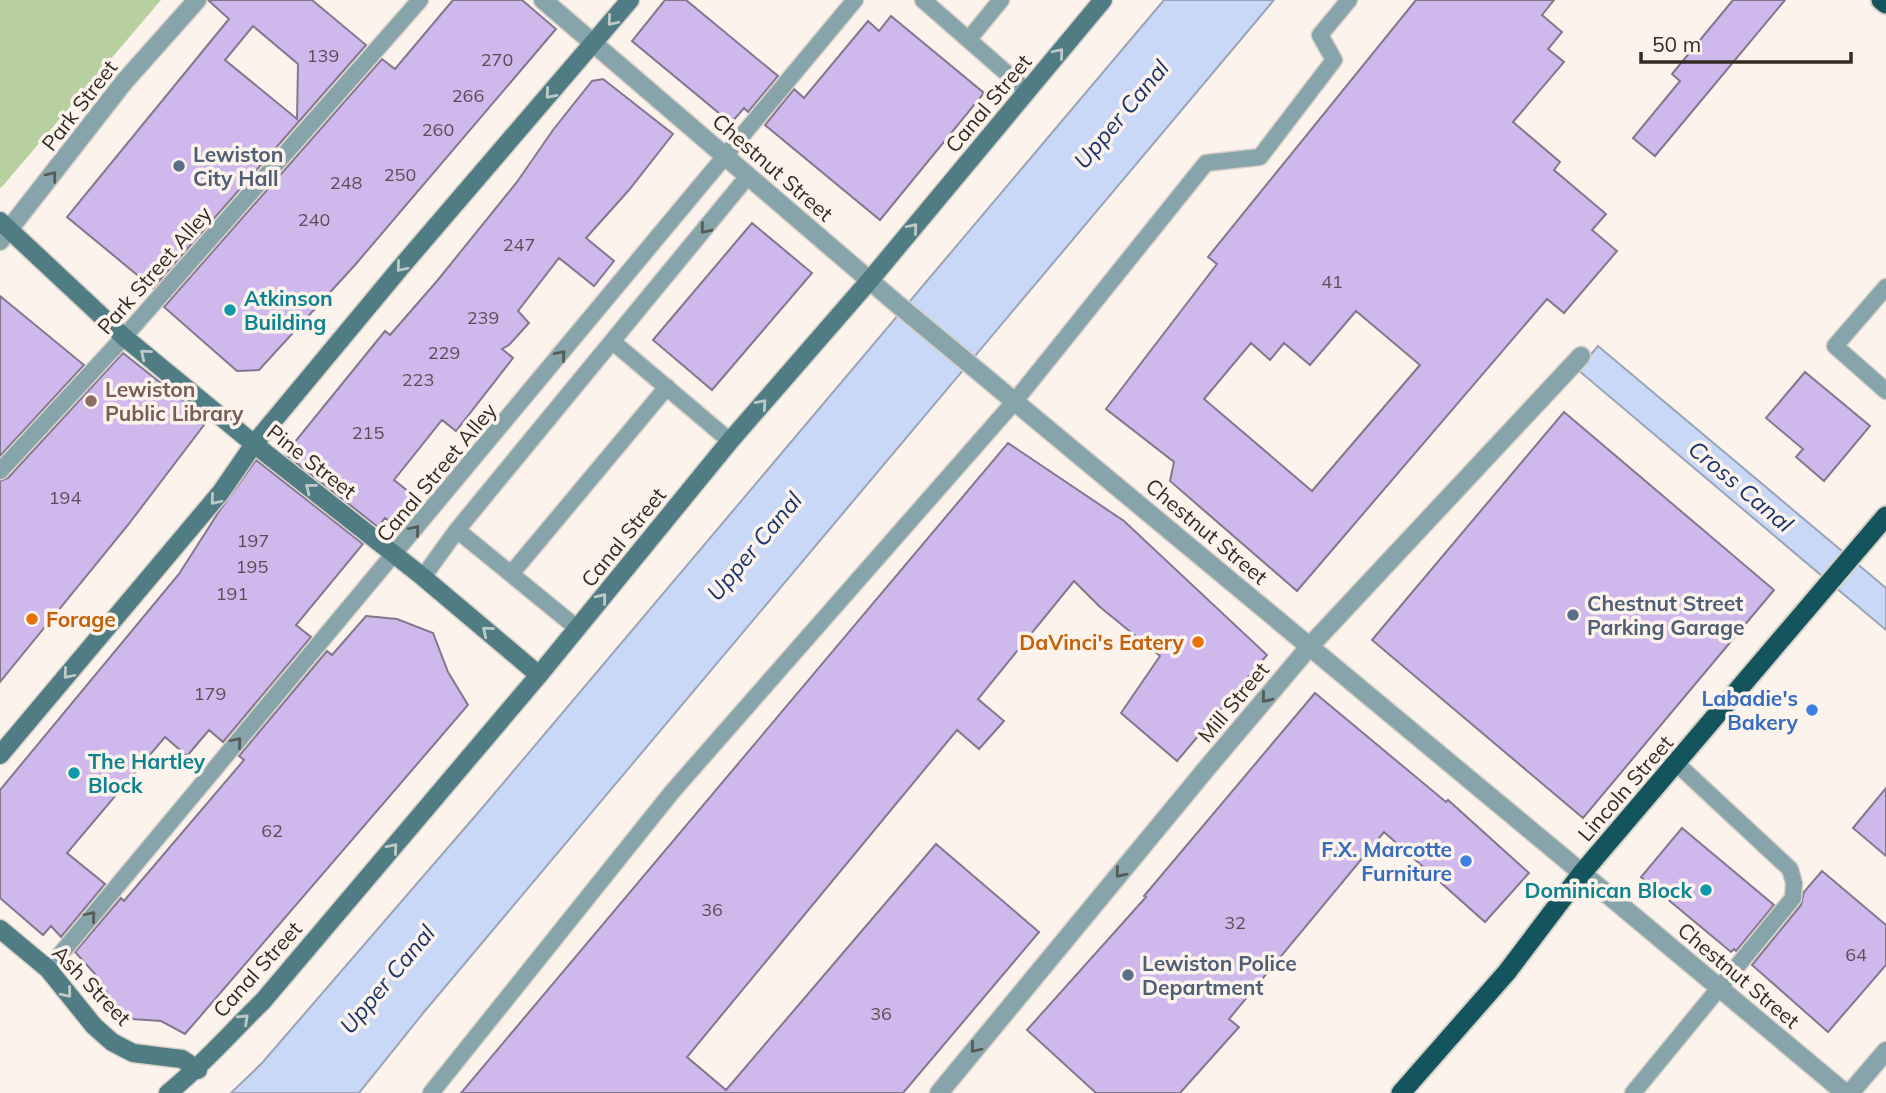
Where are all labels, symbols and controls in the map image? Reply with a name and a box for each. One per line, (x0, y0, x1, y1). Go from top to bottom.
one-way arrow (608, 13, 620, 26)
scale bar (1641, 21, 1851, 65)
text: 50 m (1652, 31, 1701, 57)
house number: 139 (307, 44, 339, 67)
house number: 270 (481, 48, 513, 71)
one-way arrow (1050, 48, 1063, 60)
street label: Canal Street (939, 49, 1037, 157)
water label: Upper Canal (1067, 53, 1175, 174)
street label: Park Street (36, 55, 122, 155)
house number: 266 (452, 84, 484, 107)
one-way arrow (546, 86, 558, 99)
street label: Chestnut Street (707, 108, 839, 226)
house number: 260 (422, 118, 454, 141)
place label: Lewiston City Hall (193, 141, 283, 191)
marker: Lewiston City Hall (171, 158, 187, 174)
house number: 250 (384, 163, 416, 186)
one-way arrow (43, 171, 56, 184)
house number: 248 (330, 171, 362, 194)
street label: Park Street Alley (91, 201, 217, 339)
house number: 240 (298, 208, 330, 231)
one-way arrow (701, 221, 714, 233)
one-way arrow (905, 223, 917, 236)
house number: 247 (503, 233, 535, 256)
one-way arrow (397, 258, 409, 271)
house number: 41 (1321, 270, 1343, 293)
place label: Atkinson Building (244, 285, 333, 335)
marker: Atkinson Building (222, 302, 238, 318)
house number: 239 (467, 306, 499, 329)
house number: 229 (428, 341, 460, 364)
one-way arrow (140, 350, 153, 362)
one-way arrow (552, 350, 565, 363)
house number: 223 (402, 368, 434, 391)
place label: Lewiston Public Library (105, 376, 244, 426)
marker: Lewiston Public Library (83, 393, 99, 409)
street label: Canal Street Alley (370, 397, 502, 547)
one-way arrow (754, 399, 766, 412)
street label: Pine Street (262, 418, 362, 504)
house number: 215 (352, 421, 384, 444)
water label: Cross Canal (1683, 434, 1800, 539)
street label: Chestnut Street (1141, 472, 1273, 590)
street label: Canal Street (575, 482, 671, 592)
one-way arrow (305, 484, 318, 497)
water label: Upper Canal (700, 485, 808, 606)
house number: 194 (49, 486, 81, 509)
one-way arrow (211, 492, 223, 505)
one-way arrow (407, 525, 419, 538)
house number: 197 (237, 529, 269, 552)
house number: 195 (236, 555, 268, 578)
house number: 191 (216, 582, 248, 605)
place label: Chestnut Street Parking Garage (1587, 590, 1745, 640)
one-way arrow (594, 594, 606, 607)
place label: Forage (46, 606, 116, 632)
marker: Chestnut Street Parking Garage (1565, 607, 1581, 623)
marker: Forage (24, 611, 40, 627)
one-way arrow (482, 627, 495, 639)
place label: DaVinci's Eatery (1019, 629, 1185, 655)
marker: DaVinci's Eatery (1190, 634, 1206, 650)
street label: Mill Street (1192, 657, 1274, 747)
one-way arrow (64, 666, 76, 679)
house number: 179 (194, 682, 226, 705)
place label: Labadie's Bakery (1702, 685, 1799, 735)
one-way arrow (1262, 690, 1274, 703)
marker: Labadie's Bakery (1804, 702, 1820, 718)
street label: Lincoln Street (1572, 730, 1678, 846)
one-way arrow (229, 737, 242, 749)
place label: The Hartley Block (88, 748, 206, 798)
marker: The Hartley Block (66, 765, 82, 781)
house number: 62 (261, 819, 283, 842)
place label: F.X. Marcotte Furniture (1321, 836, 1452, 886)
one-way arrow (385, 843, 397, 856)
marker: F.X. Marcotte Furniture (1458, 853, 1474, 869)
one-way arrow (1116, 864, 1128, 877)
place label: Dominican Block (1525, 877, 1692, 903)
marker: Dominican Block (1698, 882, 1714, 898)
house number: 36 (701, 898, 723, 921)
house number: 32 (1224, 911, 1246, 934)
one-way arrow (83, 912, 96, 924)
street label: Canal Street (207, 916, 307, 1022)
street label: Chestnut Street (1673, 916, 1805, 1034)
water label: Upper Canal (333, 918, 441, 1039)
street label: Ash Street (47, 939, 137, 1031)
house number: 64 (1845, 943, 1867, 966)
place label: Lewiston Police Department (1142, 950, 1297, 1000)
marker: Lewiston Police Department (1120, 967, 1136, 983)
one-way arrow (59, 985, 72, 997)
house number: 36 (870, 1002, 892, 1025)
one-way arrow (236, 1015, 249, 1028)
one-way arrow (971, 1041, 984, 1053)

